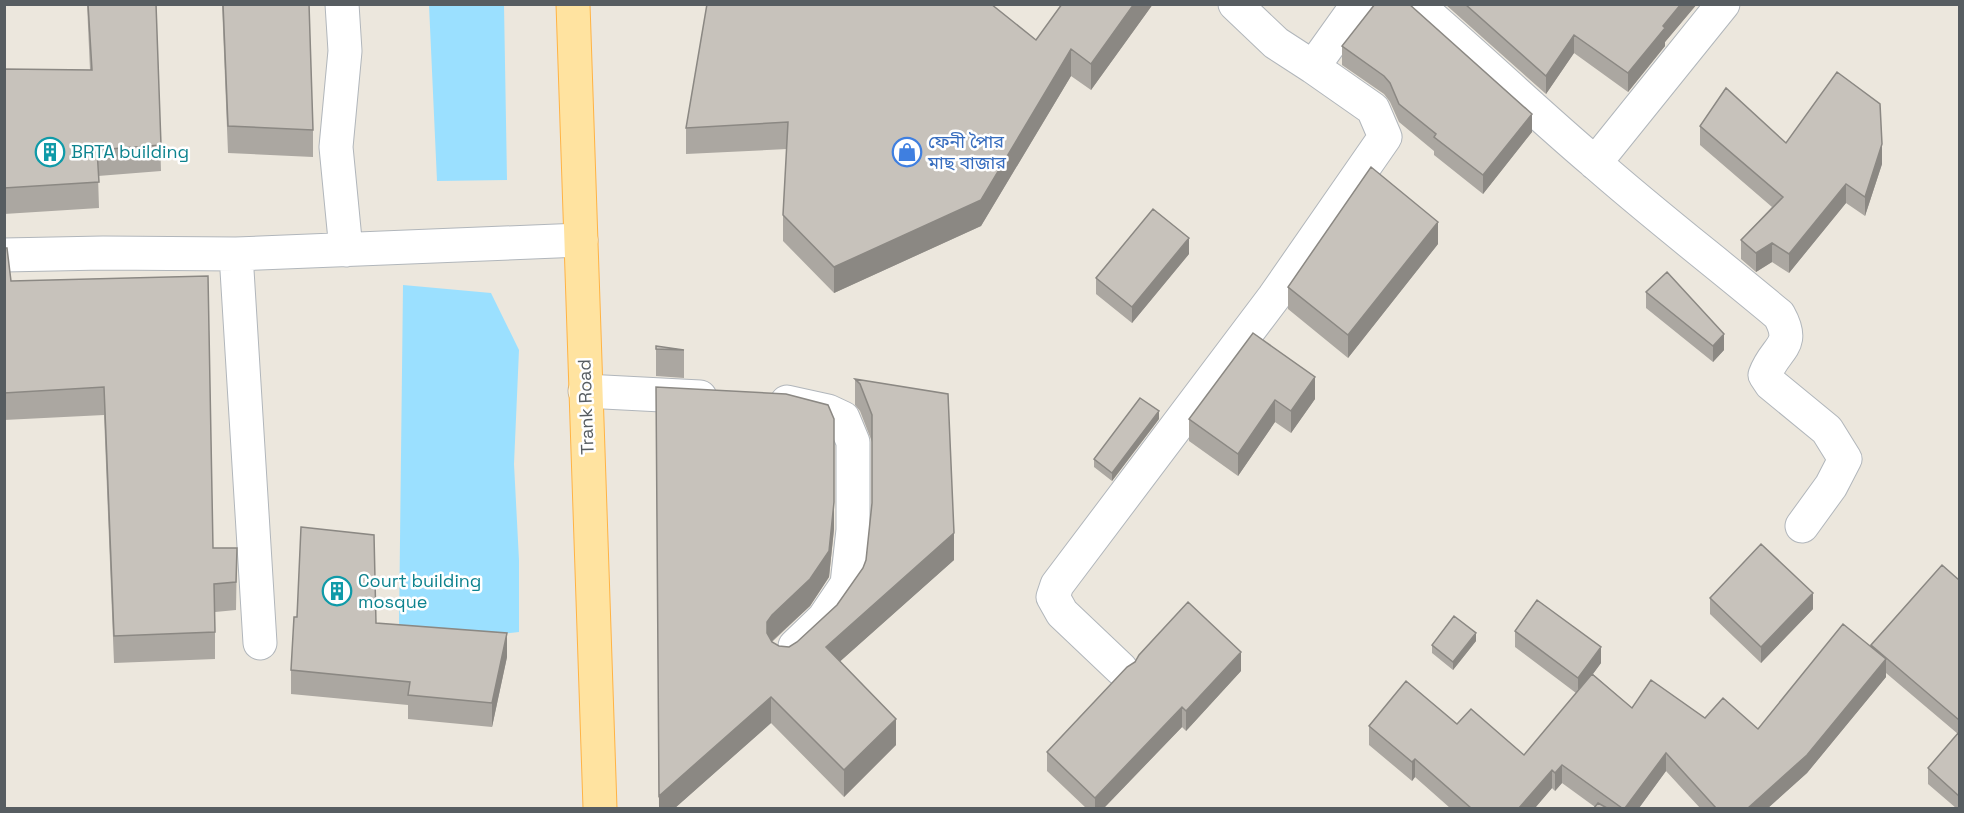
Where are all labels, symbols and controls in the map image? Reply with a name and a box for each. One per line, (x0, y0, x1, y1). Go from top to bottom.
place label: ফেনী পৈার মাছ বাজার (927, 130, 1006, 174)
building icon: BRTA building (34, 136, 66, 168)
shop icon: ফেনী পৈার মাছ বাজার (891, 136, 923, 168)
place label: BRTA building (71, 140, 189, 163)
street label: Trank Road (572, 359, 599, 455)
place label: Court building mosque (358, 569, 481, 613)
building icon: Court building mosque (321, 575, 353, 607)

